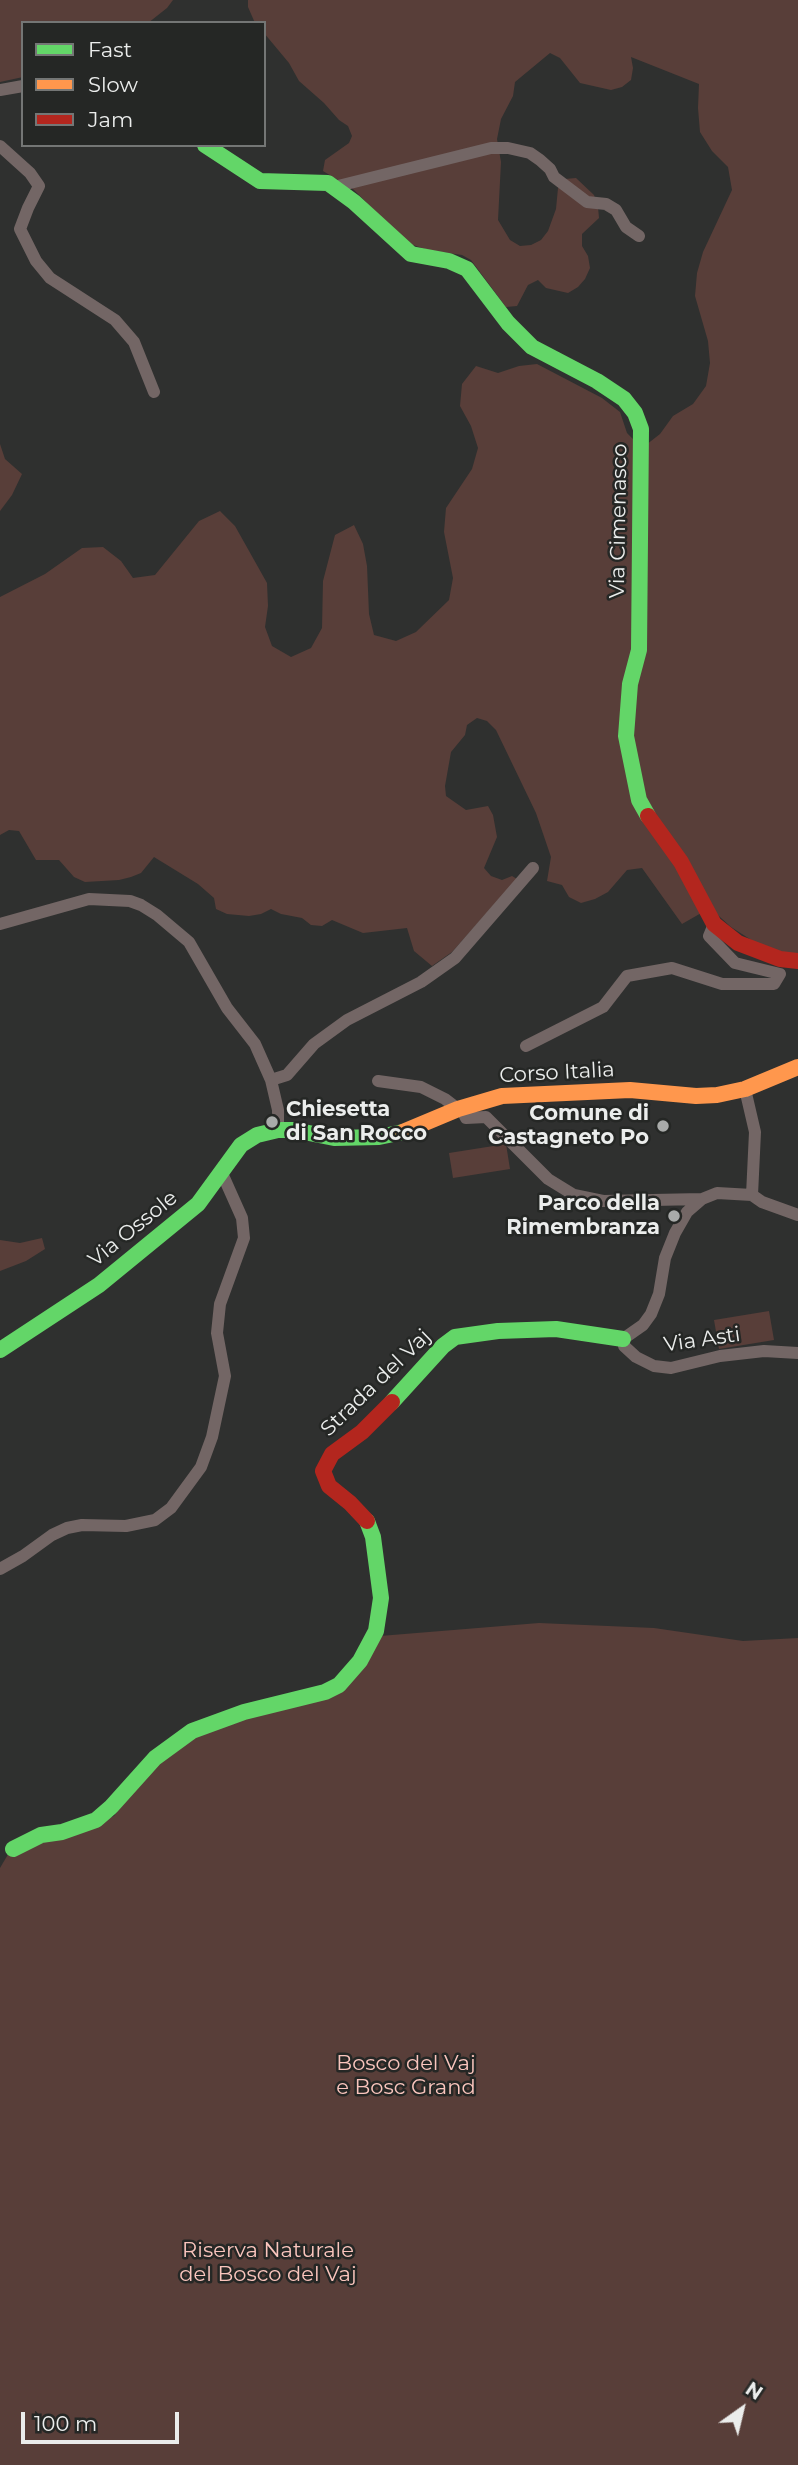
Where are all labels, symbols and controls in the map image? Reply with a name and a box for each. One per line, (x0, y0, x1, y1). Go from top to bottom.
legend (21, 21, 266, 147)
text: Fast (88, 37, 132, 62)
text: Slow (88, 72, 138, 97)
text: Jam (88, 107, 133, 132)
street label: Via Cimenasco (605, 443, 633, 599)
street label: Corso Italia (499, 1057, 615, 1089)
place label: Chiesetta di San Rocco (286, 1097, 427, 1147)
place label: Comune di Castagneto Po (488, 1101, 649, 1151)
marker: Chiesetta di San Rocco (264, 1114, 280, 1130)
marker: Comune di Castagneto Po (655, 1118, 671, 1134)
street label: Via Ossole (83, 1185, 183, 1273)
place label: Parco della Rimembranza (506, 1191, 660, 1241)
marker: Parco della Rimembranza (666, 1208, 682, 1224)
street label: Via Asti (662, 1322, 742, 1358)
street label: Strada del Vaj (316, 1324, 436, 1442)
park label: Bosco del Vaj e Bosc Grand (336, 2051, 476, 2101)
park label: Riserva Naturale del Bosco del Vaj (179, 2238, 357, 2288)
north arrow (707, 2374, 777, 2444)
text: N (741, 2377, 767, 2405)
scale bar (24, 2398, 182, 2442)
text: 100 m (34, 2411, 97, 2436)

